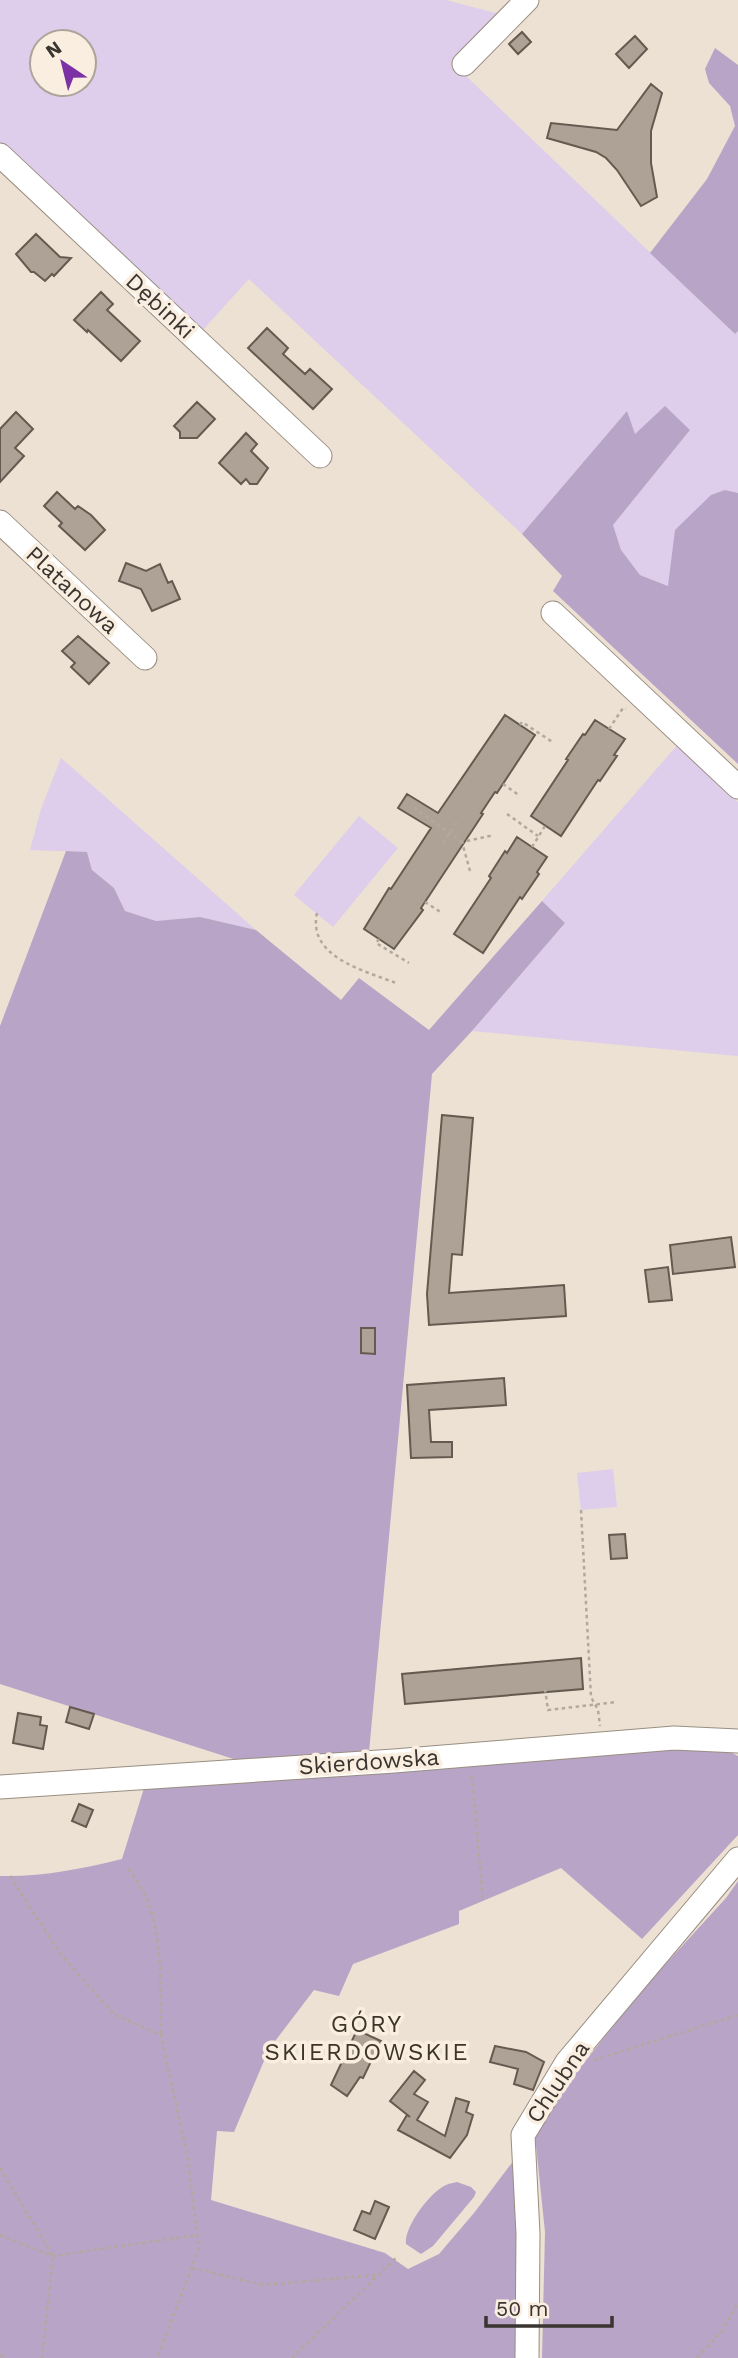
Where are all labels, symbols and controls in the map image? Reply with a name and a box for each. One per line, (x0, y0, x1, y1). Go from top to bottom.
north arrow (28, 28, 98, 98)
text: N (41, 36, 66, 63)
street label: Dębinki (120, 268, 200, 344)
street label: Platanowa (20, 541, 124, 639)
street label: Skierdowska (298, 1744, 440, 1780)
district label: GÓRY SKIERDOWSKIE (264, 2010, 470, 2066)
street label: Chlubna (521, 2036, 595, 2128)
scale bar (486, 2284, 612, 2328)
text: 50 m (496, 2296, 548, 2321)

